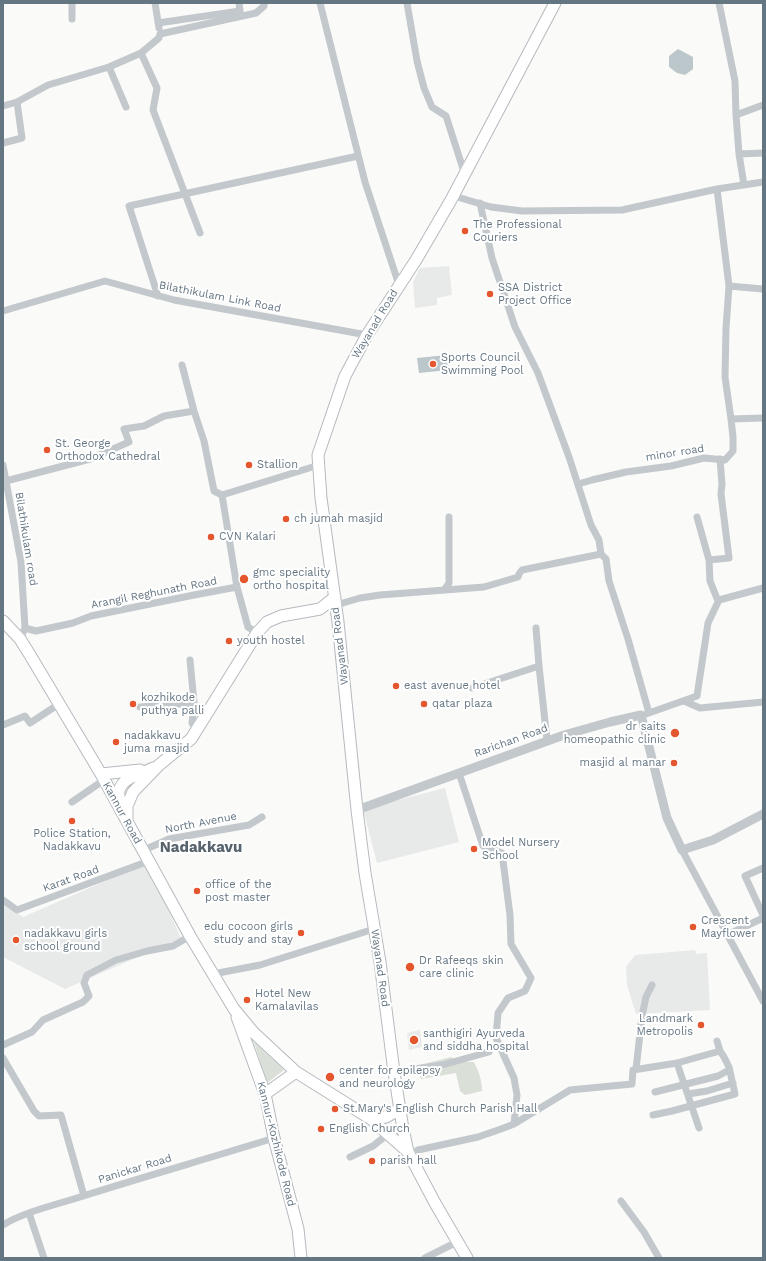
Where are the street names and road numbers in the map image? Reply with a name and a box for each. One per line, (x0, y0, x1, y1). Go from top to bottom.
street label: Bilathikulam Link Road (158, 279, 282, 315)
street label: Wayanad Road (349, 287, 401, 361)
street label: minor road (645, 442, 705, 464)
street label: Bilathikulam road (12, 491, 40, 587)
street label: Arangil Reghunath Road (90, 574, 218, 612)
street label: Wayanad Road (329, 606, 351, 686)
street label: Rarichan Road (472, 722, 550, 760)
street label: Kannur Road (100, 780, 144, 846)
street label: North Avenue (164, 810, 238, 836)
street label: Karat Road (41, 863, 101, 895)
street label: Wayanad Road (368, 928, 392, 1008)
street label: Kannur-Kozhikode Road (254, 1080, 298, 1208)
street label: Panickar Road (97, 1152, 173, 1186)

